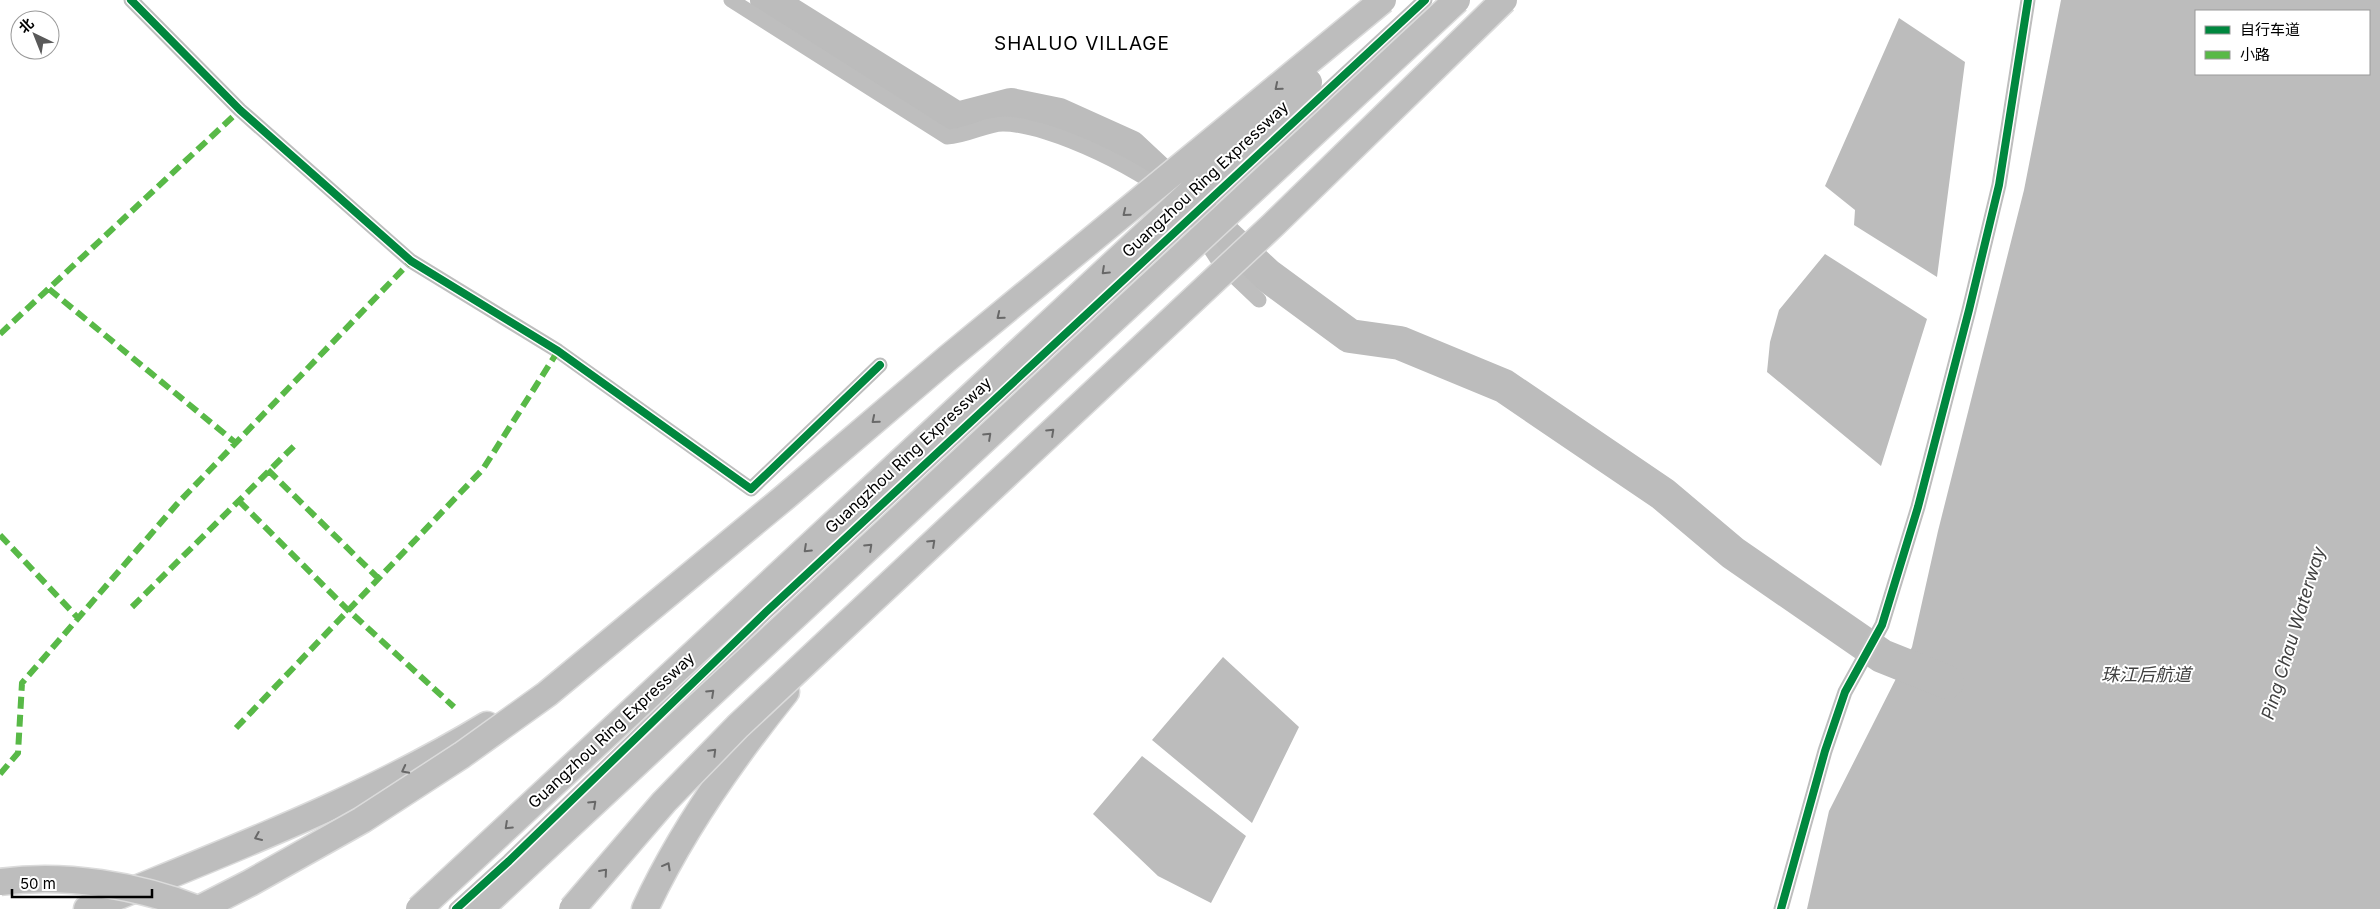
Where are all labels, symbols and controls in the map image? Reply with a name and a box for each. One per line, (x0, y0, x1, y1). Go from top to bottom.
north arrow (10, 10, 60, 60)
legend (2195, 10, 2370, 75)
text: 北 (15, 14, 37, 36)
text: 自行车道 (2240, 20, 2300, 39)
district label: SHALUO VILLAGE (994, 32, 1170, 55)
text: 小路 (2240, 45, 2270, 64)
one-way arrow (1274, 81, 1283, 90)
street label: Guangzhou Ring Expressway (1118, 97, 1292, 261)
one-way arrow (1122, 207, 1131, 216)
one-way arrow (1102, 265, 1111, 274)
one-way arrow (997, 310, 1006, 318)
street label: Guangzhou Ring Expressway (821, 373, 995, 537)
one-way arrow (872, 414, 881, 423)
one-way arrow (1045, 429, 1054, 438)
one-way arrow (983, 433, 992, 442)
one-way arrow (927, 540, 936, 549)
one-way arrow (803, 543, 812, 552)
water label: Ping Chau Waterway (2257, 543, 2330, 722)
one-way arrow (863, 544, 872, 553)
street label: Guangzhou Ring Expressway (524, 648, 698, 812)
water label: 珠江后航道 (2101, 664, 2194, 685)
one-way arrow (706, 690, 715, 699)
one-way arrow (707, 748, 716, 757)
one-way arrow (402, 764, 411, 774)
one-way arrow (587, 801, 596, 810)
one-way arrow (504, 820, 513, 829)
one-way arrow (254, 832, 262, 842)
one-way arrow (661, 862, 671, 871)
scale bar (12, 866, 152, 898)
one-way arrow (598, 869, 607, 878)
text: 50 m (20, 874, 56, 893)

